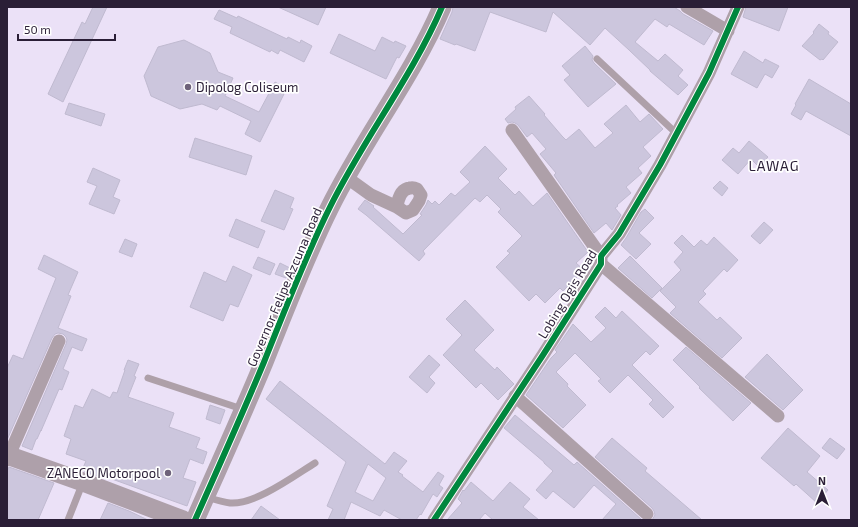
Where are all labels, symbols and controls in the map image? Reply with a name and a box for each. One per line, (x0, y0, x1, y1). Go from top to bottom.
scale bar (18, 16, 115, 42)
text: 50 m (24, 22, 51, 36)
place label: Dipolog Coliseum (196, 79, 298, 95)
marker: Dipolog Coliseum (183, 82, 193, 92)
district label: LAWAG (748, 157, 800, 174)
street label: Governor Felipe Azcuna Road (243, 205, 325, 369)
street label: Lobing Ogis Road (534, 247, 600, 341)
place label: ZANECO Motorpool (47, 465, 160, 481)
marker: ZANECO Motorpool (163, 468, 173, 478)
north arrow (802, 471, 842, 511)
text: N (818, 474, 826, 487)

